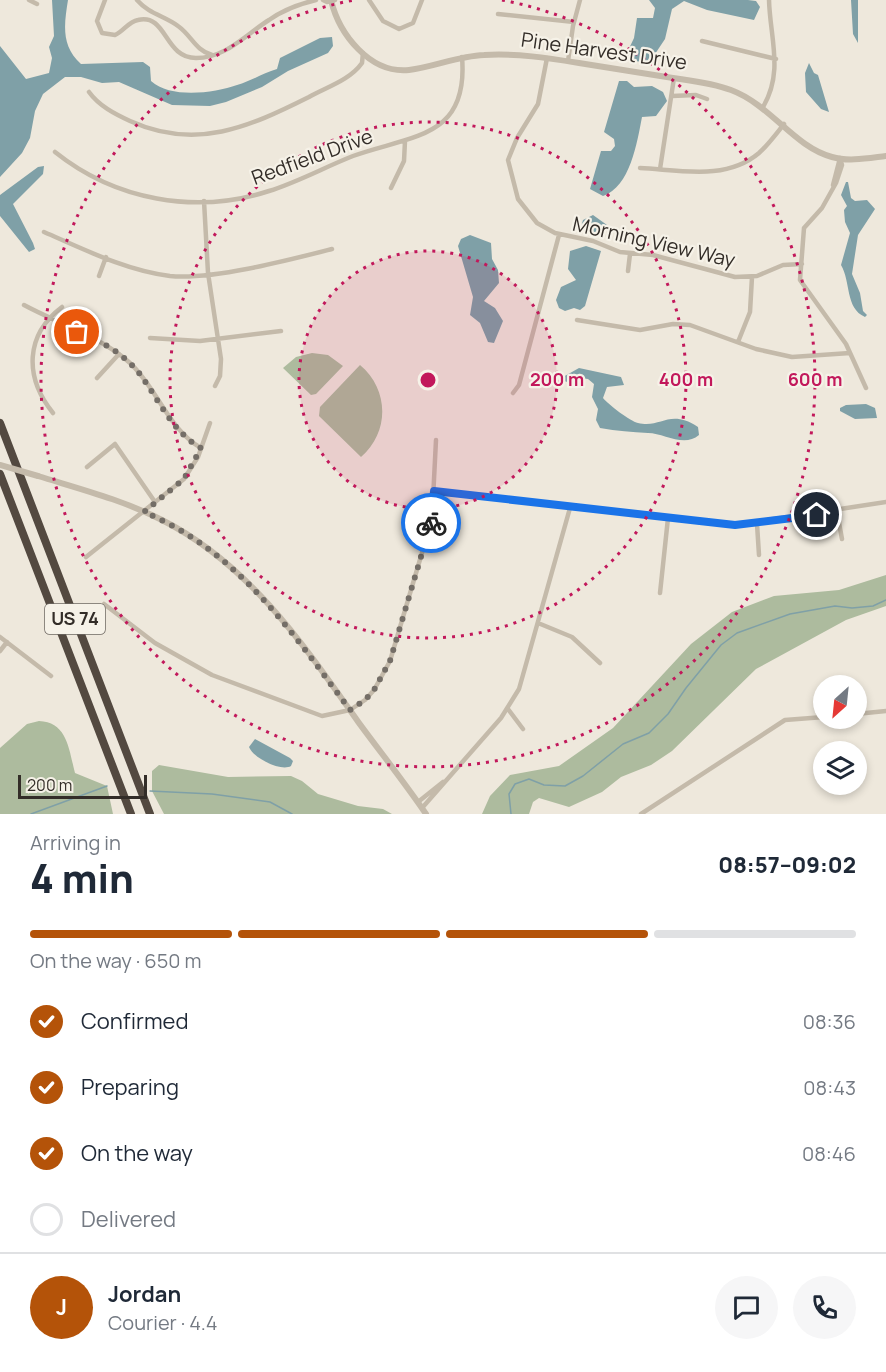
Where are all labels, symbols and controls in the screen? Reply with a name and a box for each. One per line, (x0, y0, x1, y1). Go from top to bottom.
street label: Pine Harvest Drive (520, 26, 689, 75)
street label: Redfield Drive (247, 122, 376, 191)
street label: Morning View Way (570, 210, 738, 273)
pin (51, 306, 102, 357)
icon: bag (60, 315, 93, 348)
text: 200 m (530, 367, 584, 391)
text: 400 m (659, 367, 713, 391)
text: 600 m (788, 367, 842, 391)
centre of rings (418, 370, 438, 390)
pin (791, 489, 842, 540)
courier (401, 493, 461, 553)
icon: home (800, 498, 833, 531)
icon: bike (415, 507, 448, 540)
road number: US 74 (45, 604, 105, 634)
north arrow (813, 675, 867, 729)
map controls (813, 675, 867, 795)
button: layers (813, 741, 867, 795)
scale bar (18, 772, 147, 800)
text: 200 m (27, 774, 72, 796)
text: Arriving in (30, 829, 121, 856)
text: 08:57–09:02 (718, 850, 856, 880)
text: 4 min (30, 851, 134, 905)
text: On the way · 650 m (30, 947, 201, 974)
icon: check (30, 1005, 63, 1038)
text: Confirmed (81, 1006, 189, 1036)
text: 08:36 (803, 1008, 856, 1035)
icon: check (30, 1071, 63, 1104)
text: Preparing (81, 1072, 179, 1102)
text: 08:43 (803, 1074, 856, 1101)
icon: check (30, 1137, 63, 1170)
text: On the way (81, 1138, 193, 1168)
text: 08:46 (802, 1140, 856, 1167)
text: Delivered (81, 1204, 176, 1234)
button: chat (715, 1276, 778, 1339)
button: phone (793, 1276, 856, 1339)
text: Jordan (108, 1279, 181, 1309)
text: J (56, 1292, 67, 1322)
text: Courier · 4.4 (108, 1309, 218, 1336)

